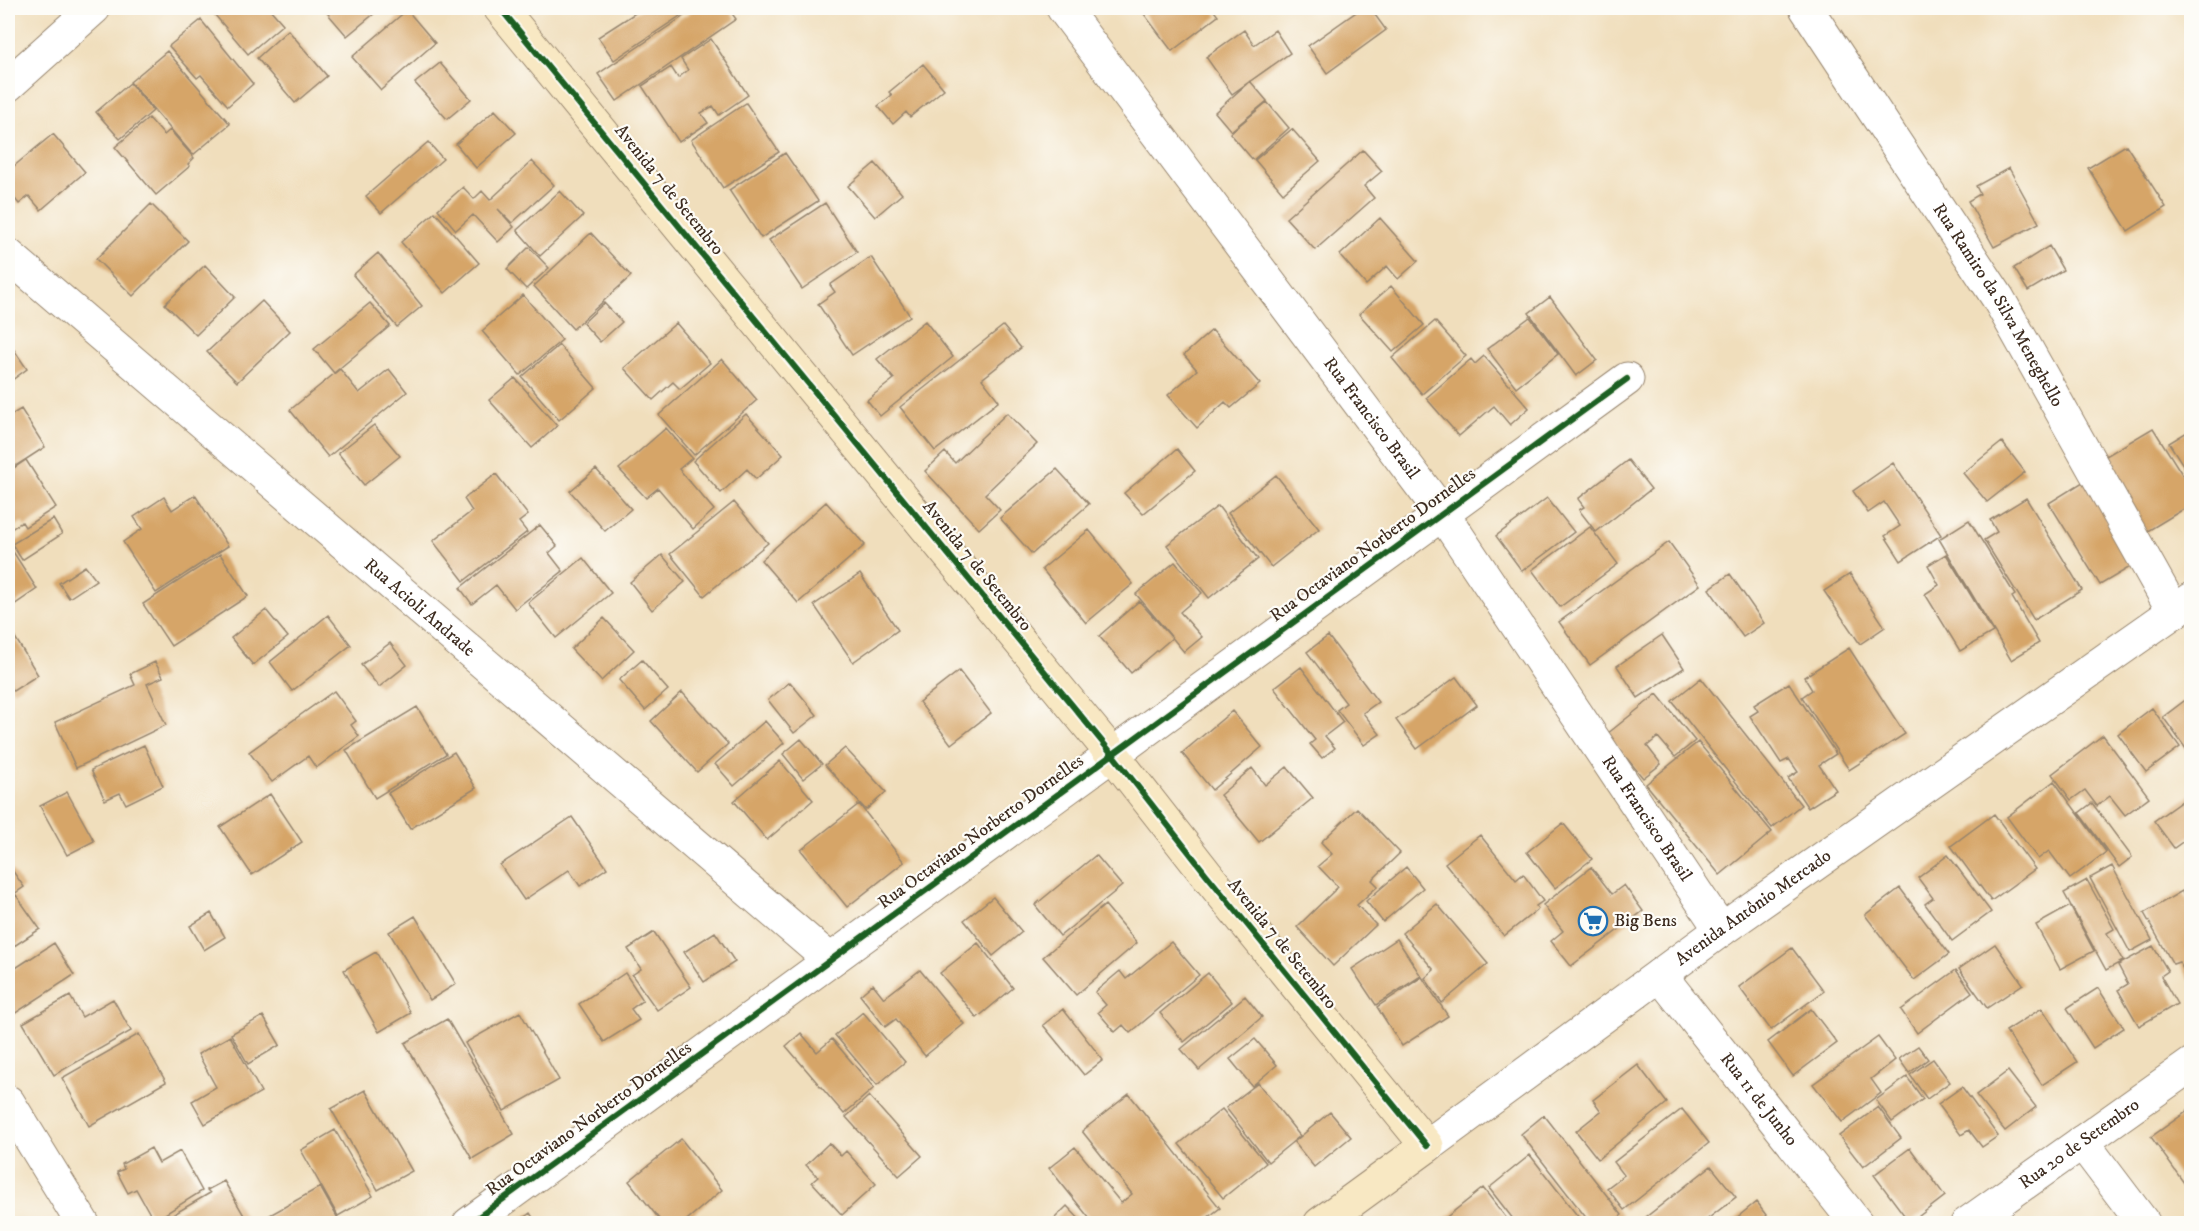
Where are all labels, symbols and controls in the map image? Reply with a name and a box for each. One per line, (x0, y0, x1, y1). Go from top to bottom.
street label: Avenida 7 de Setembro (609, 120, 729, 260)
street label: Rua Ramiro da Silva Meneghello (1928, 199, 2068, 411)
street label: Rua Francisco Brasil (1318, 353, 1424, 484)
street label: Rua Octaviano Norberto Dornelles (1266, 463, 1480, 627)
street label: Avenida 7 de Setembro (917, 496, 1037, 636)
street label: Rua Acioli Andrade (359, 554, 479, 662)
street label: Rua Octaviano Norberto Dornelles (874, 750, 1088, 914)
street label: Rua Francisco Brasil (1597, 751, 1697, 886)
street label: Avenida Antônio Mercado (1671, 845, 1836, 971)
street label: Avenida 7 de Setembro (1222, 874, 1342, 1014)
supermarket icon: Big Bens (1577, 905, 1609, 937)
place label: Big Bens (1614, 910, 1677, 932)
street label: Rua Octaviano Norberto Dornelles (482, 1037, 696, 1201)
street label: Rua 11 de Junho (1715, 1049, 1802, 1151)
street label: Rua 20 de Setembro (2015, 1094, 2144, 1194)

